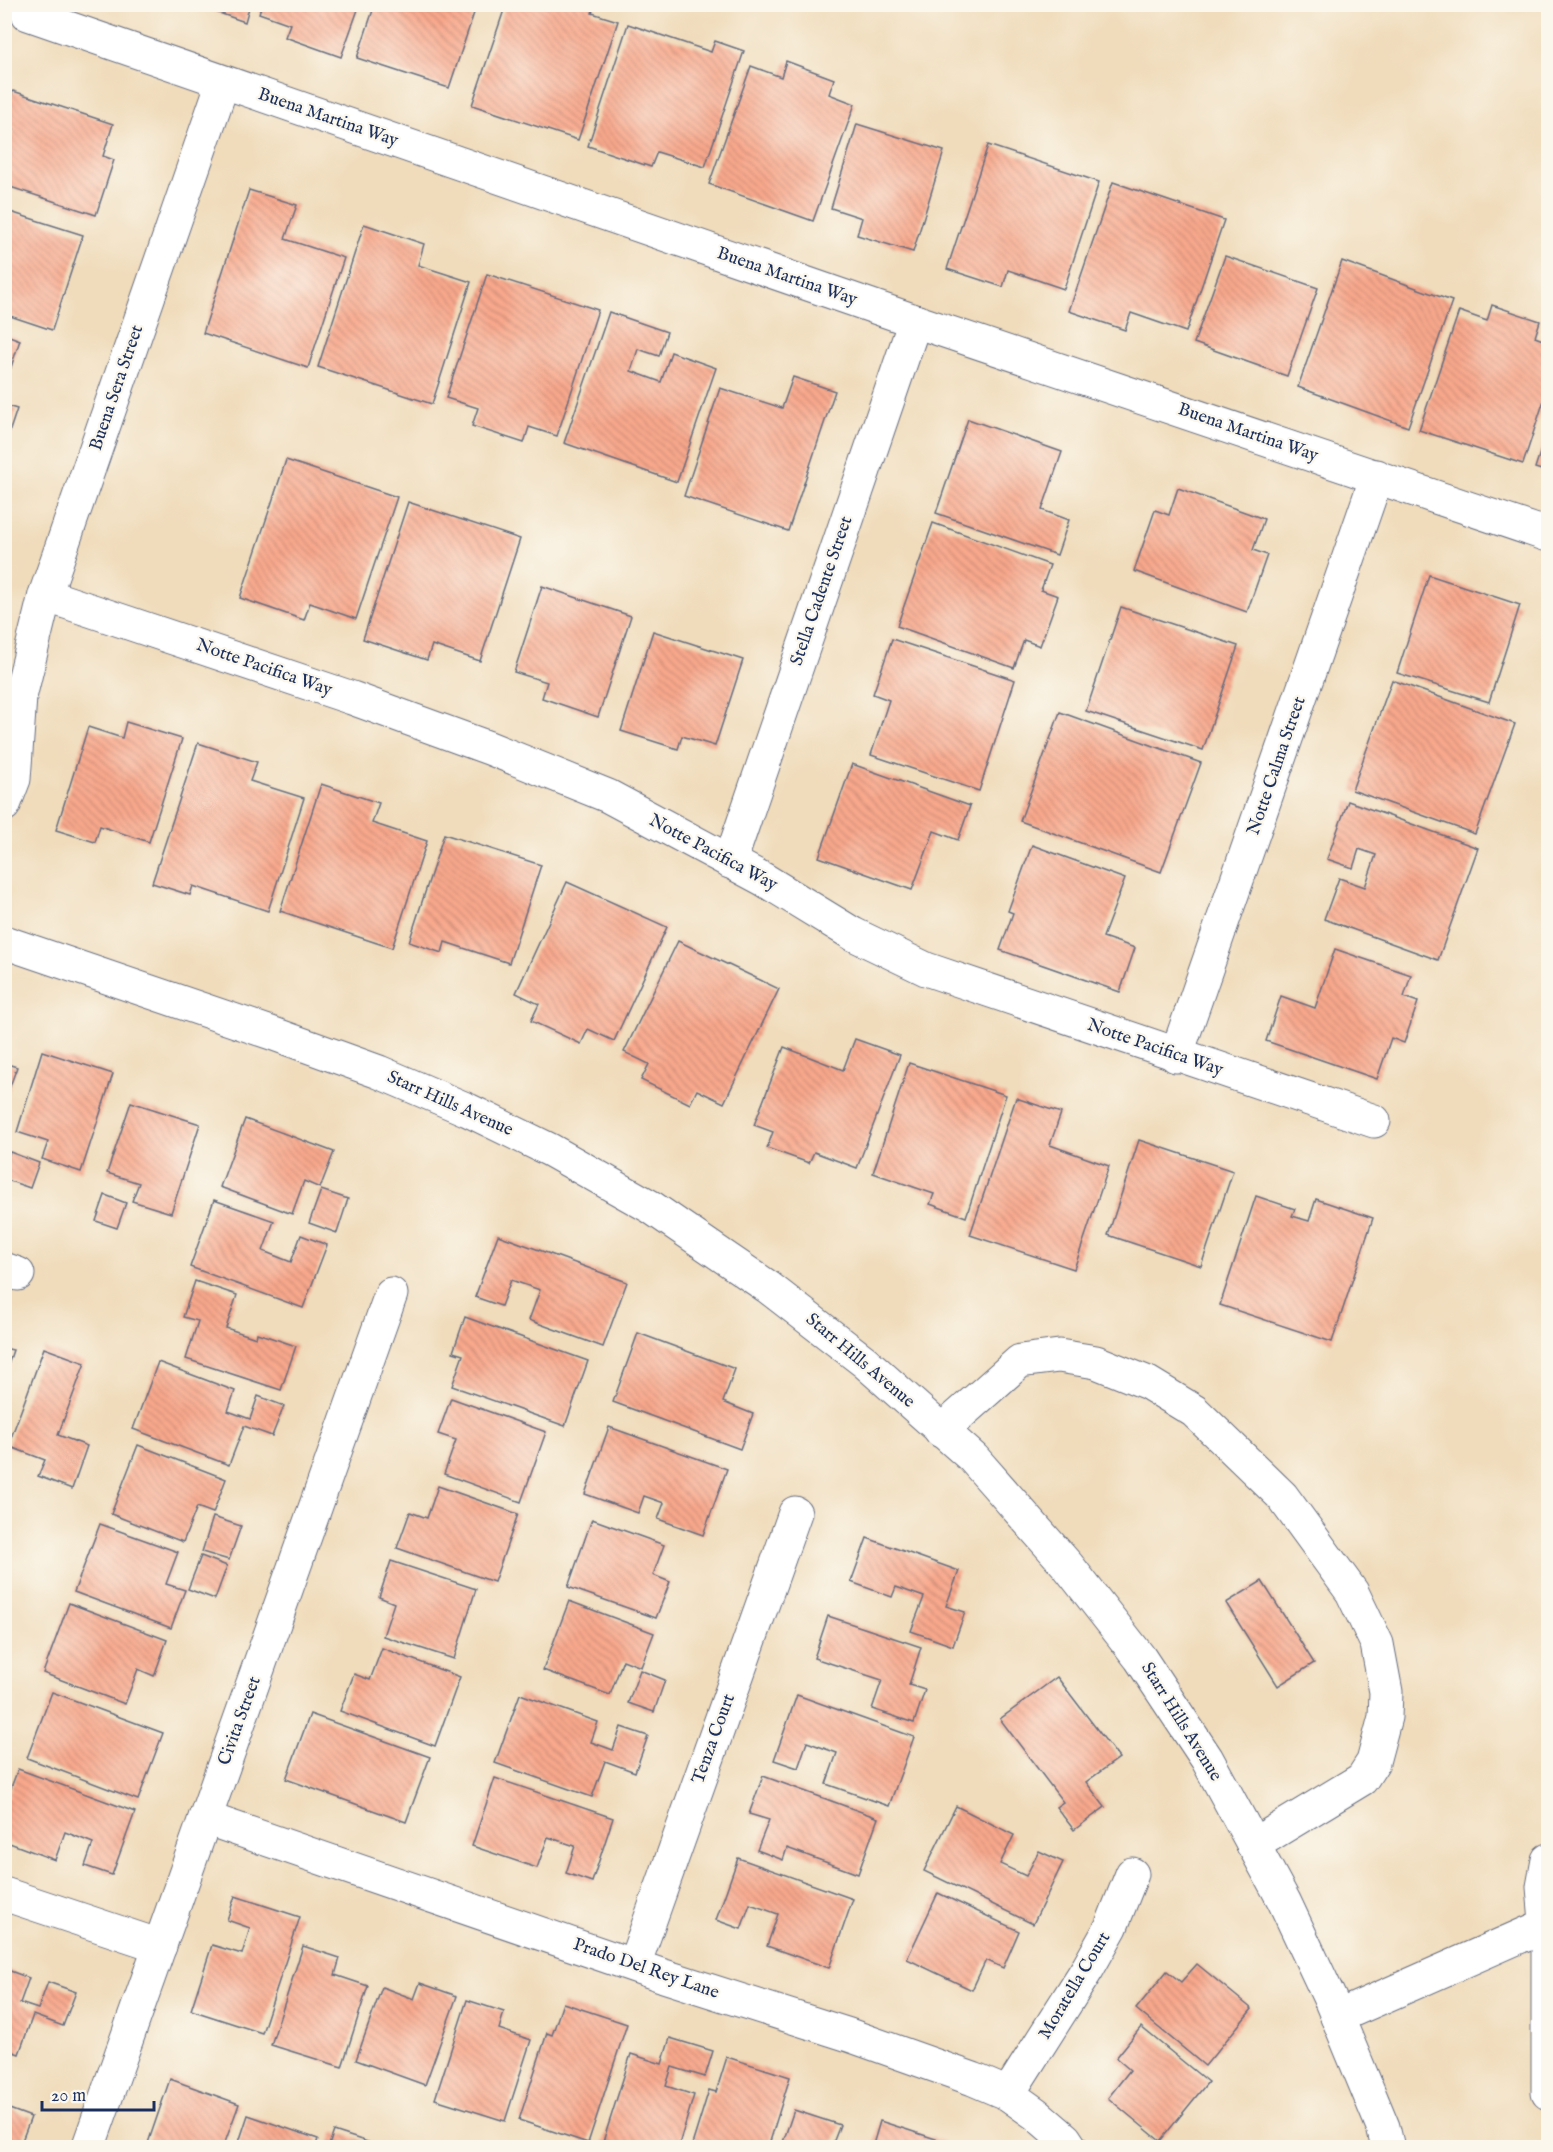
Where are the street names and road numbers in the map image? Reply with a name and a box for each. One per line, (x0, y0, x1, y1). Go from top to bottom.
street label: Buena Martina Way (255, 83, 401, 153)
street label: Buena Martina Way (714, 242, 860, 312)
street label: Buena Sera Street (85, 322, 149, 454)
street label: Buena Martina Way (1175, 398, 1321, 468)
street label: Stella Cadente Street (786, 513, 858, 669)
street label: Notte Pacifica Way (193, 634, 335, 702)
street label: Notte Calma Street (1242, 694, 1312, 838)
street label: Notte Pacifica Way (645, 809, 781, 897)
street label: Notte Pacifica Way (1084, 1014, 1226, 1082)
street label: Starr Hills Avenue (383, 1066, 517, 1142)
street label: Starr Hills Avenue (801, 1309, 919, 1413)
street label: Starr Hills Avenue (1135, 1658, 1227, 1786)
street label: Civita Street (213, 1673, 267, 1769)
street label: Tenza Court (687, 1691, 741, 1787)
street label: Moratella Court (1034, 1928, 1116, 2044)
street label: Prado Del Rey Lane (570, 1933, 722, 2005)

